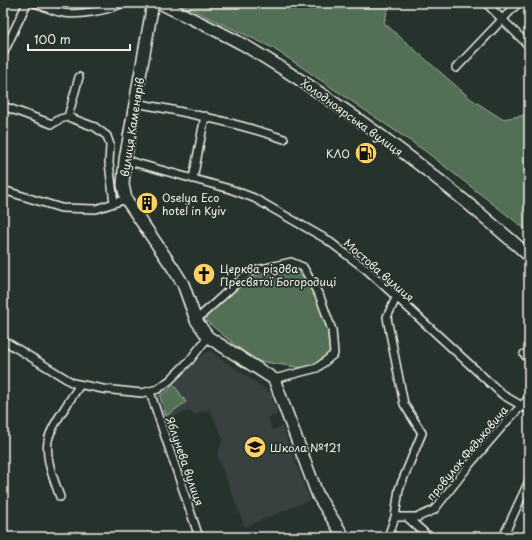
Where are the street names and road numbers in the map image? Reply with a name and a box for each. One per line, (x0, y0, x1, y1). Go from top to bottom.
street label: Холодноярська вулиця (297, 74, 407, 160)
street label: вулиця Каменярів (116, 76, 148, 178)
street label: Мостова вулиця (340, 235, 418, 305)
street label: провулок Федьковича (422, 402, 512, 504)
street label: Яблунева вулиця (162, 414, 208, 508)

